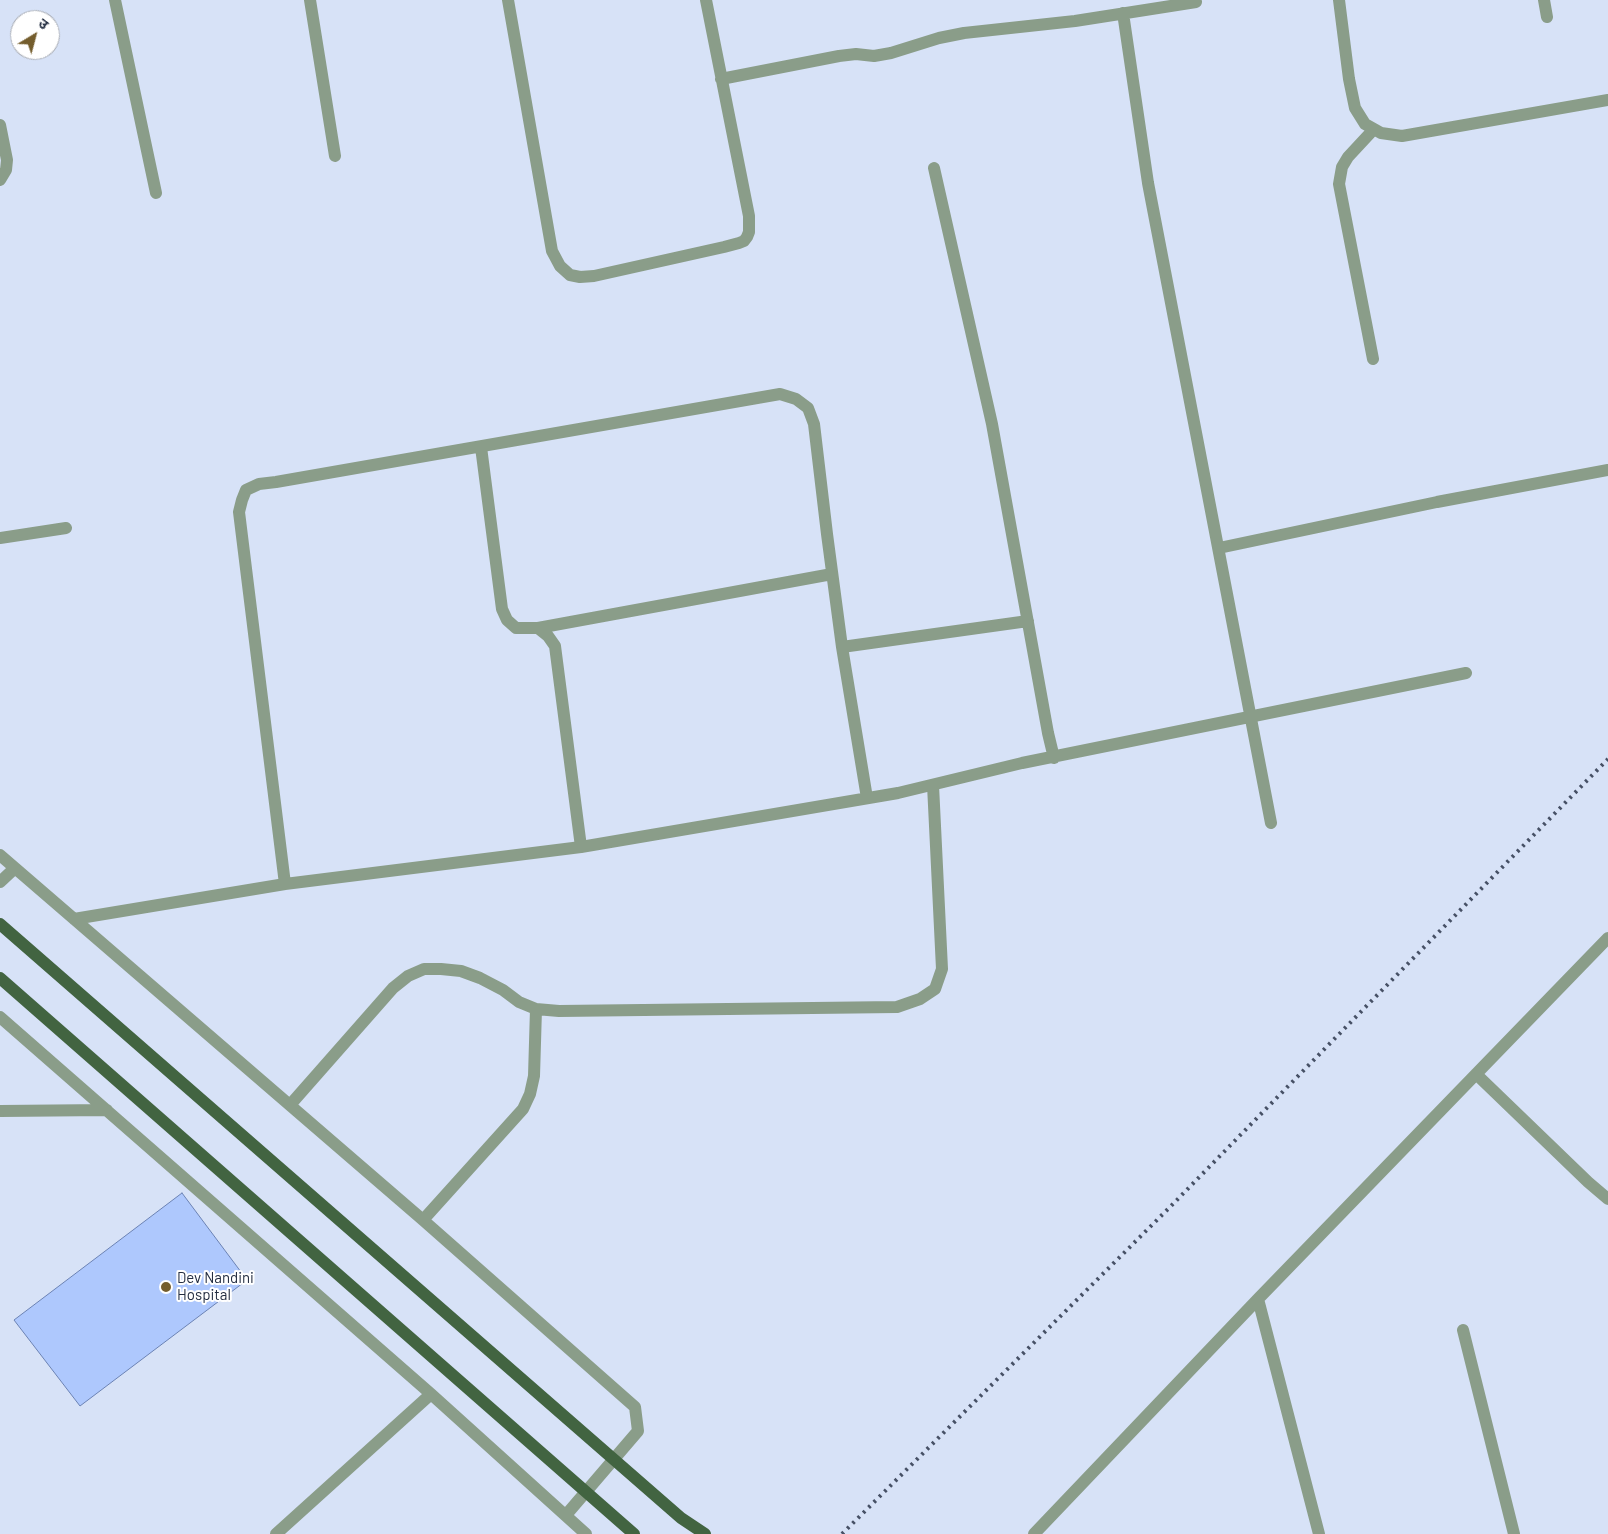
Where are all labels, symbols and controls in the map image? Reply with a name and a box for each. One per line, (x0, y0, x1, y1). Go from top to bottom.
north arrow (10, 10, 60, 60)
text: उ (35, 14, 52, 33)
place label: Dev Nandini Hospital (177, 1269, 254, 1304)
marker: Dev Nandini Hospital (159, 1280, 173, 1294)

